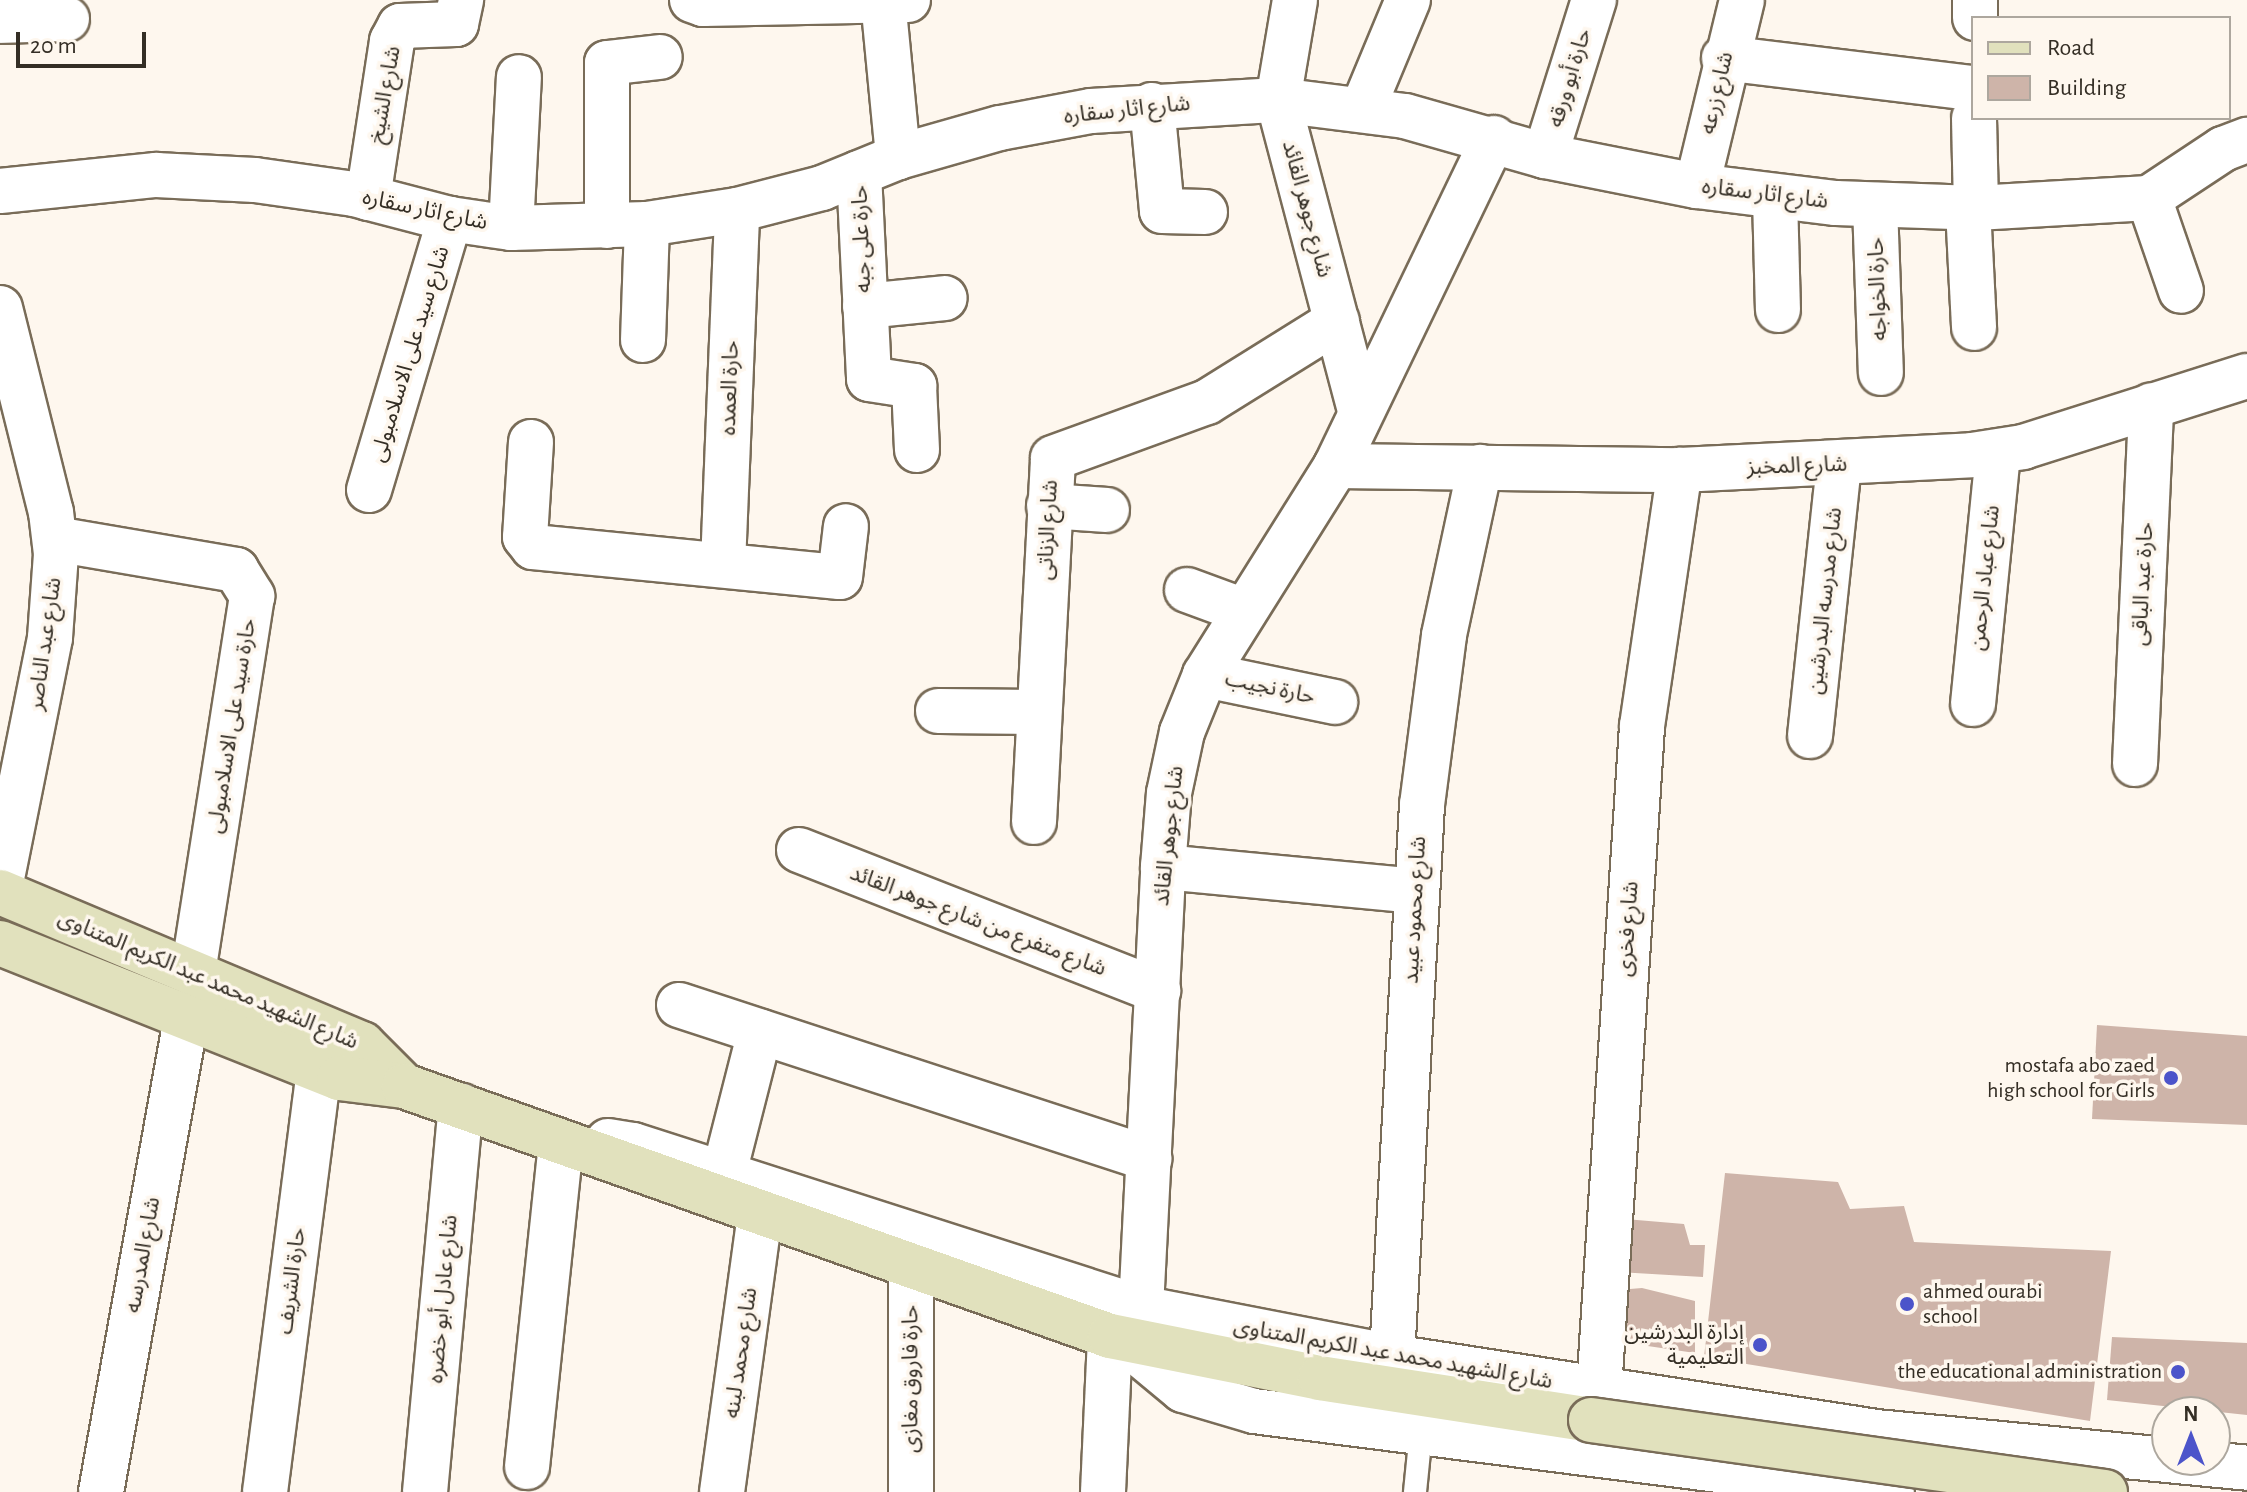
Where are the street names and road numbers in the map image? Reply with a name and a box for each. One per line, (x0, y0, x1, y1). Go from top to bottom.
street label: حارة أبو ورقه (1542, 25, 1598, 131)
street label: شارع الشيخ (363, 44, 407, 146)
street label: شارع زرعه (1695, 49, 1739, 137)
street label: شارع اثار سقاره (1062, 90, 1192, 130)
street label: شارع جوهر القائد (1276, 138, 1338, 280)
street label: شارع اثار سقاره (1700, 173, 1830, 215)
street label: شارع اثار سقاره (360, 184, 490, 236)
street label: حارة على جبه (847, 185, 877, 293)
street label: حارة الخواجه (1863, 237, 1893, 341)
street label: شارع سيد على الاسلامبولى (365, 243, 455, 465)
street label: حارة العمده (715, 340, 745, 436)
street label: شارع المخبز (1746, 451, 1848, 481)
street label: شارع الزناتى (1032, 479, 1064, 581)
street label: شارع عباد الرحمن (1964, 504, 2006, 652)
street label: شارع مدرسه البدرشين (1802, 506, 1848, 696)
street label: حارة عبد الباقى (2127, 521, 2159, 647)
street label: شارع عبد الناصر (23, 576, 67, 712)
street label: حارة سيد على الاسلامبولى (202, 617, 262, 835)
street label: حارة نجيب (1223, 666, 1317, 710)
street label: شارع جوهر القائد (1149, 765, 1189, 907)
street label: شارع محمود عبيد (1398, 836, 1432, 984)
street label: شارع متفرع من شارع جوهر القائد (846, 860, 1110, 982)
street label: شارع فخرى (1611, 880, 1645, 978)
street label: شارع الشهيد محمد عبد الكريم المتناوى (54, 905, 362, 1055)
street label: شارع المدرسه (120, 1195, 166, 1315)
street label: شارع عادل أبو خضره (422, 1214, 464, 1384)
street label: حارة الشريف (272, 1226, 312, 1336)
street label: شارع محمد لبنه (719, 1286, 763, 1420)
street label: حارة فاروق مغازى (898, 1305, 924, 1453)
street label: شارع الشهيد محمد عبد الكريم المتناوى (1231, 1313, 1555, 1395)

